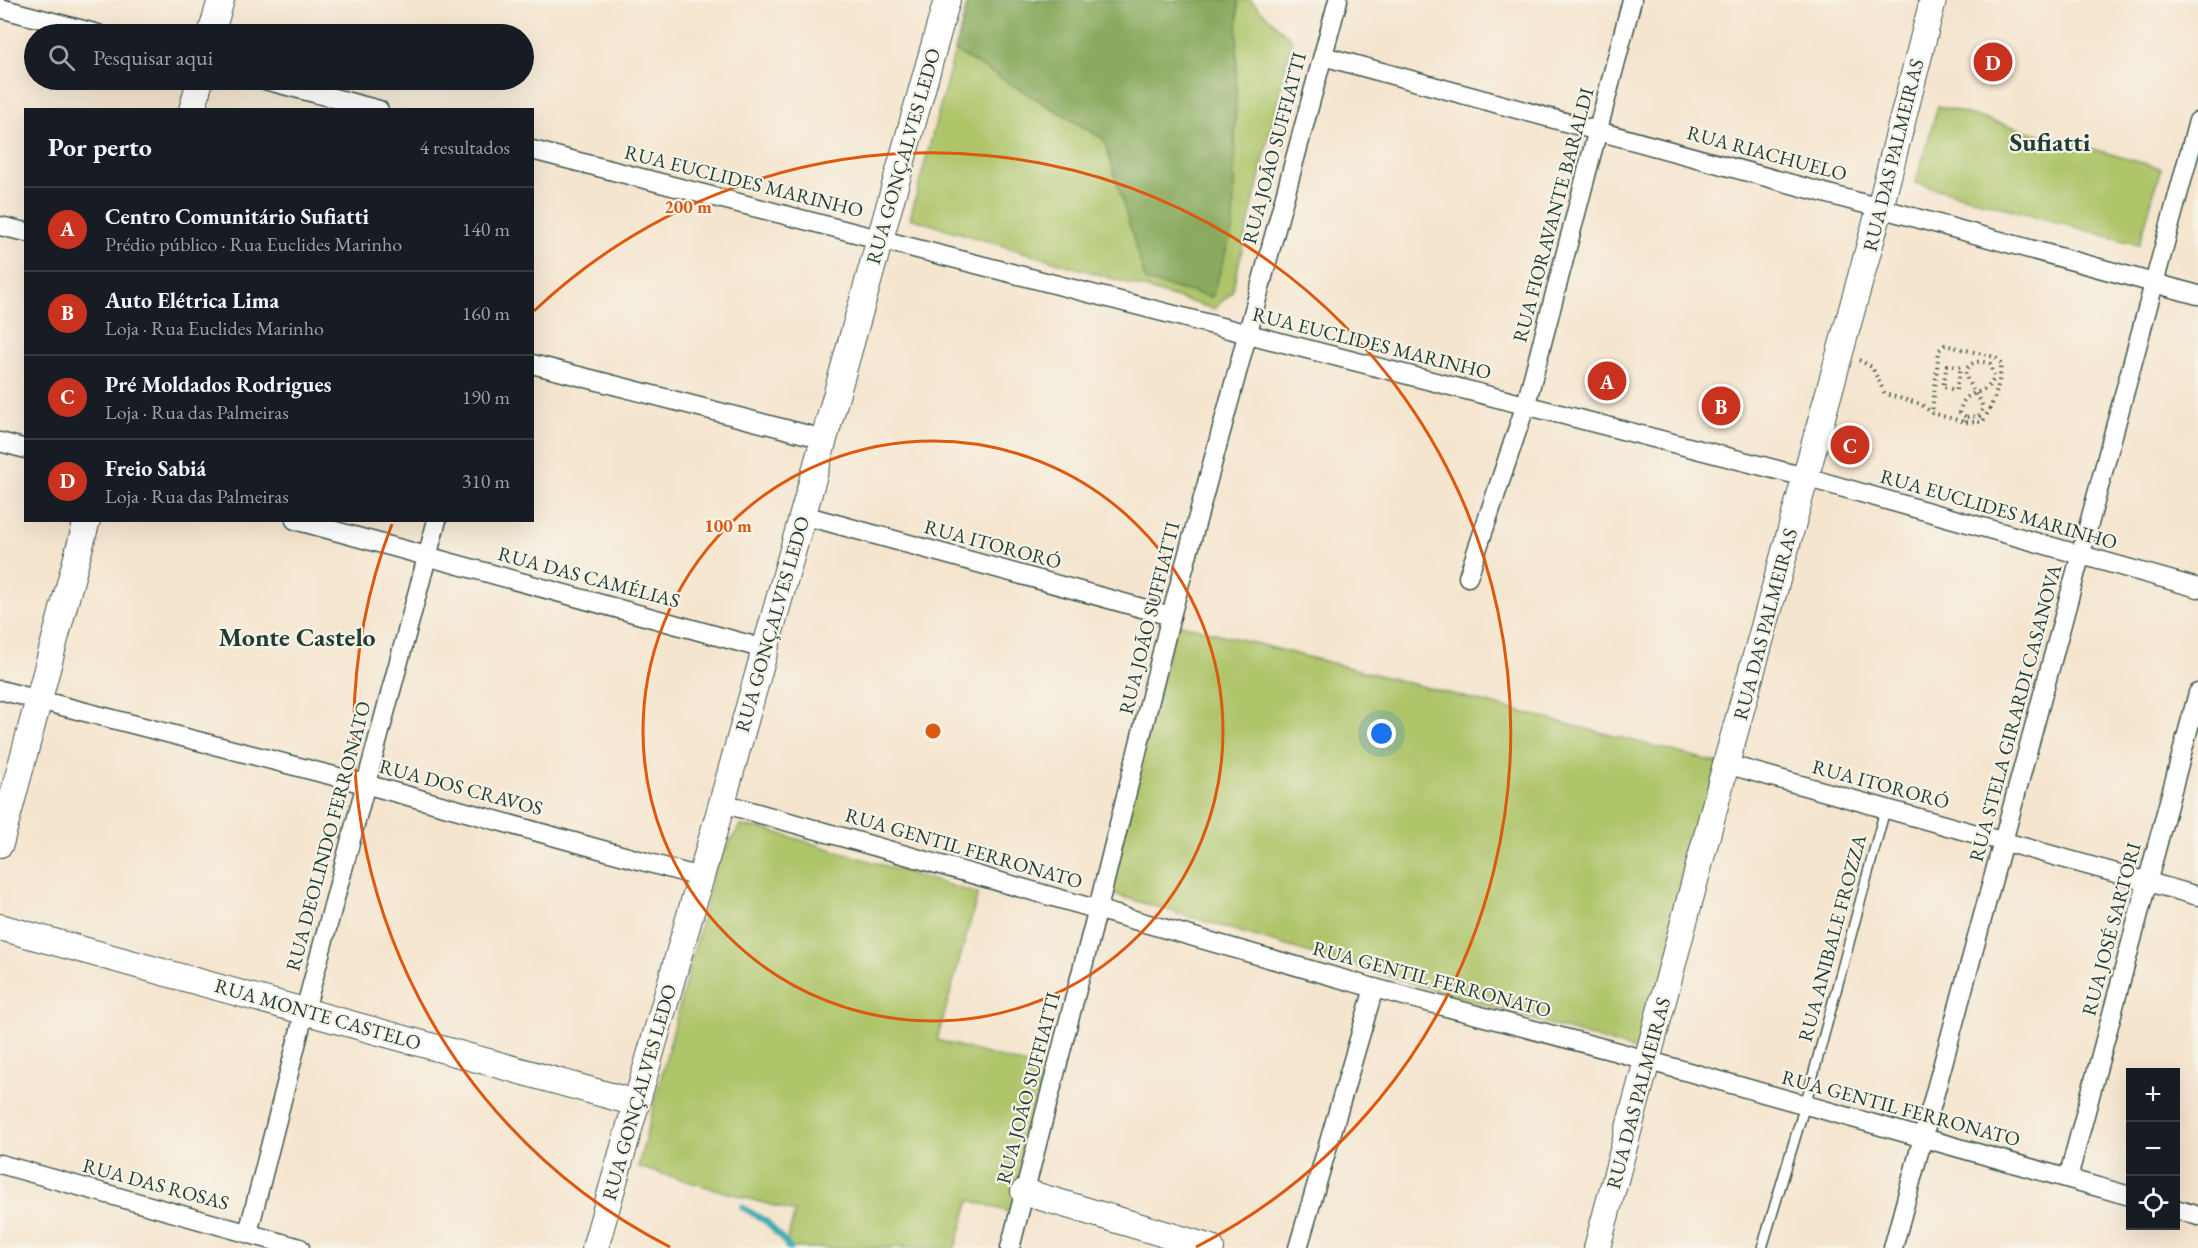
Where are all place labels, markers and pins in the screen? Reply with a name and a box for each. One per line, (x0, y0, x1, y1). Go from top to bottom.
pin: D (1974, 40, 2012, 84)
pin: A (1588, 358, 1626, 404)
pin: B (1702, 384, 1740, 428)
pin: C (1830, 422, 1870, 468)
centre of rings (923, 721, 943, 741)

